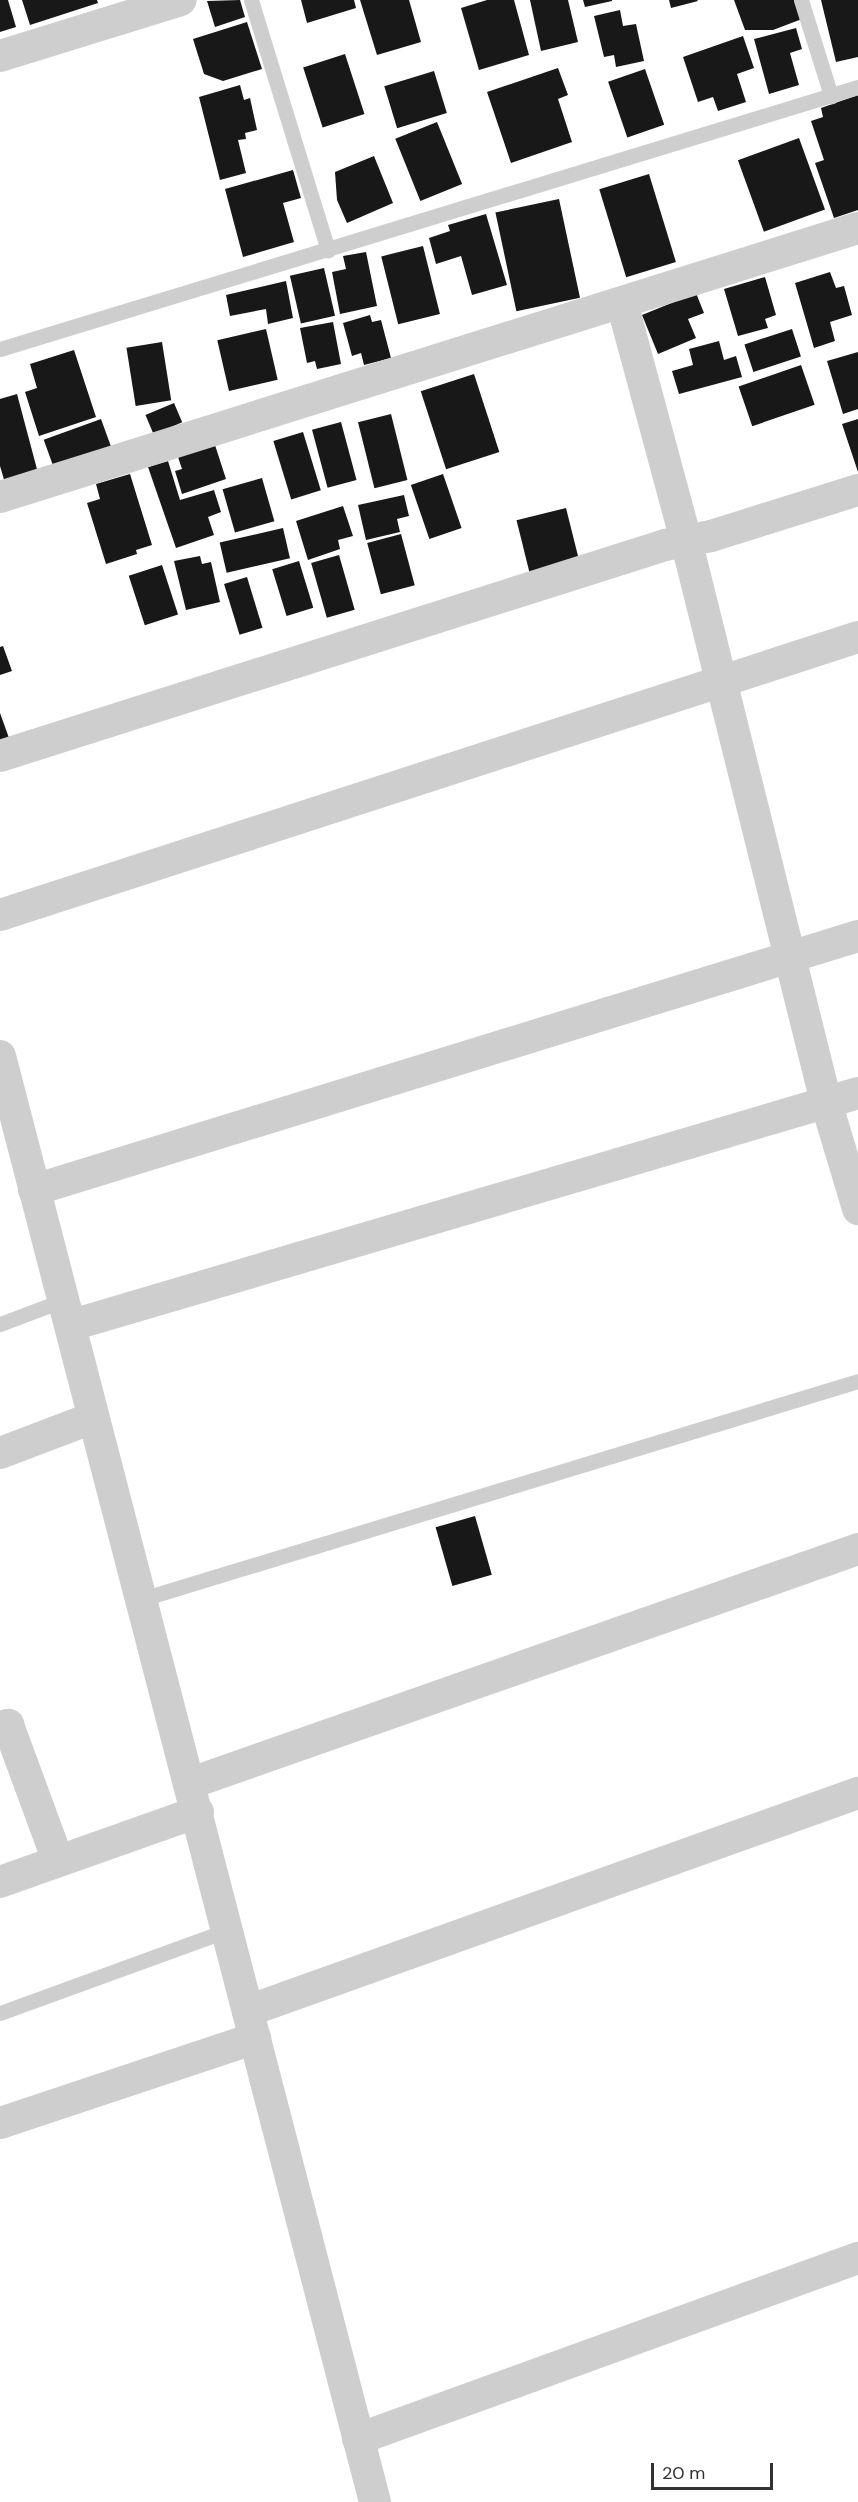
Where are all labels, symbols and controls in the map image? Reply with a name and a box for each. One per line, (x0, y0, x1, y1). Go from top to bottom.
scale bar (654, 2451, 776, 2489)
text: 20 m (662, 2461, 705, 2485)

